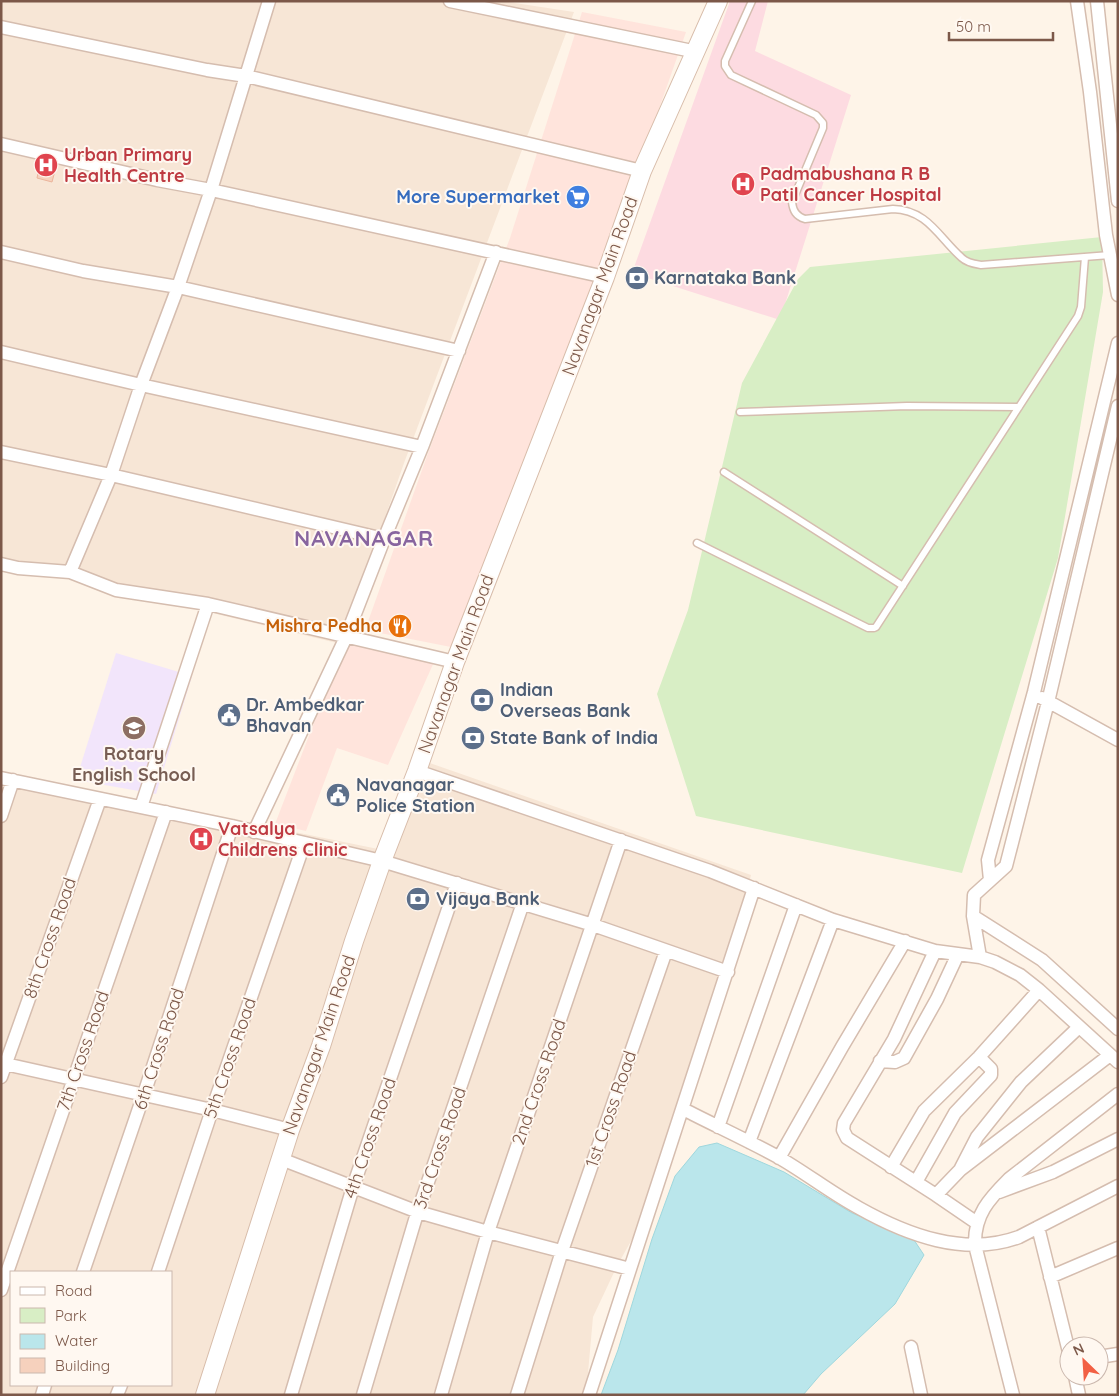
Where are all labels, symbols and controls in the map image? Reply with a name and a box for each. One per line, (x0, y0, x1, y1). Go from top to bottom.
scale bar (949, 10, 1053, 42)
text: 50 m (956, 17, 991, 36)
place label: Urban Primary Health Centre (64, 143, 192, 187)
hospital icon: Urban Primary Health Centre (33, 152, 59, 178)
place label: Padmabushana R B Patil Cancer Hospital (760, 162, 942, 206)
hospital icon: Padmabushana R B Patil Cancer Hospital (730, 171, 756, 197)
supermarket icon: More Supermarket (565, 184, 591, 210)
place label: More Supermarket (396, 185, 560, 208)
street label: Navanagar Main Road (556, 193, 643, 379)
bank icon: Karnataka Bank (624, 265, 650, 291)
place label: Karnataka Bank (654, 266, 796, 289)
district label: NAVANAGAR (294, 524, 434, 552)
street label: Navanagar Main Road (412, 571, 499, 757)
restaurant icon: Mishra Pedha (387, 613, 413, 639)
place label: Mishra Pedha (265, 614, 382, 637)
place label: Indian Overseas Bank (500, 678, 631, 722)
bank icon: Indian Overseas Bank (469, 687, 495, 713)
place label: Dr. Ambedkar Bhavan (246, 693, 365, 737)
public building icon: Dr. Ambedkar Bhavan (216, 702, 242, 728)
school or university icon: Rotary English School (121, 715, 147, 741)
bank icon: State Bank of India (460, 725, 486, 751)
place label: State Bank of India (490, 726, 658, 749)
place label: Rotary English School (72, 742, 196, 786)
place label: Navanagar Police Station (356, 773, 475, 817)
public building icon: Navanagar Police Station (325, 782, 351, 808)
place label: Vatsalya Childrens Clinic (218, 817, 347, 861)
hospital icon: Vatsalya Childrens Clinic (188, 826, 214, 852)
street label: 8th Cross Road (18, 874, 81, 1001)
bank icon: Vijaya Bank (405, 886, 431, 912)
place label: Vijaya Bank (436, 887, 540, 910)
street label: Navanagar Main Road (277, 952, 360, 1138)
street label: 6th Cross Road (128, 985, 189, 1113)
street label: 7th Cross Road (51, 987, 114, 1114)
street label: 5th Cross Road (198, 994, 261, 1121)
street label: 2nd Cross Road (506, 1016, 571, 1148)
street label: 1st Cross Road (580, 1048, 641, 1170)
street label: 4th Cross Road (338, 1074, 401, 1201)
street label: 3rd Cross Road (408, 1084, 471, 1212)
legend (10, 1271, 172, 1386)
text: Road (55, 1281, 92, 1300)
text: Park (55, 1306, 87, 1325)
text: Water (55, 1331, 98, 1350)
north arrow (1059, 1336, 1109, 1386)
text: N (1070, 1339, 1087, 1360)
text: Building (55, 1356, 110, 1375)

